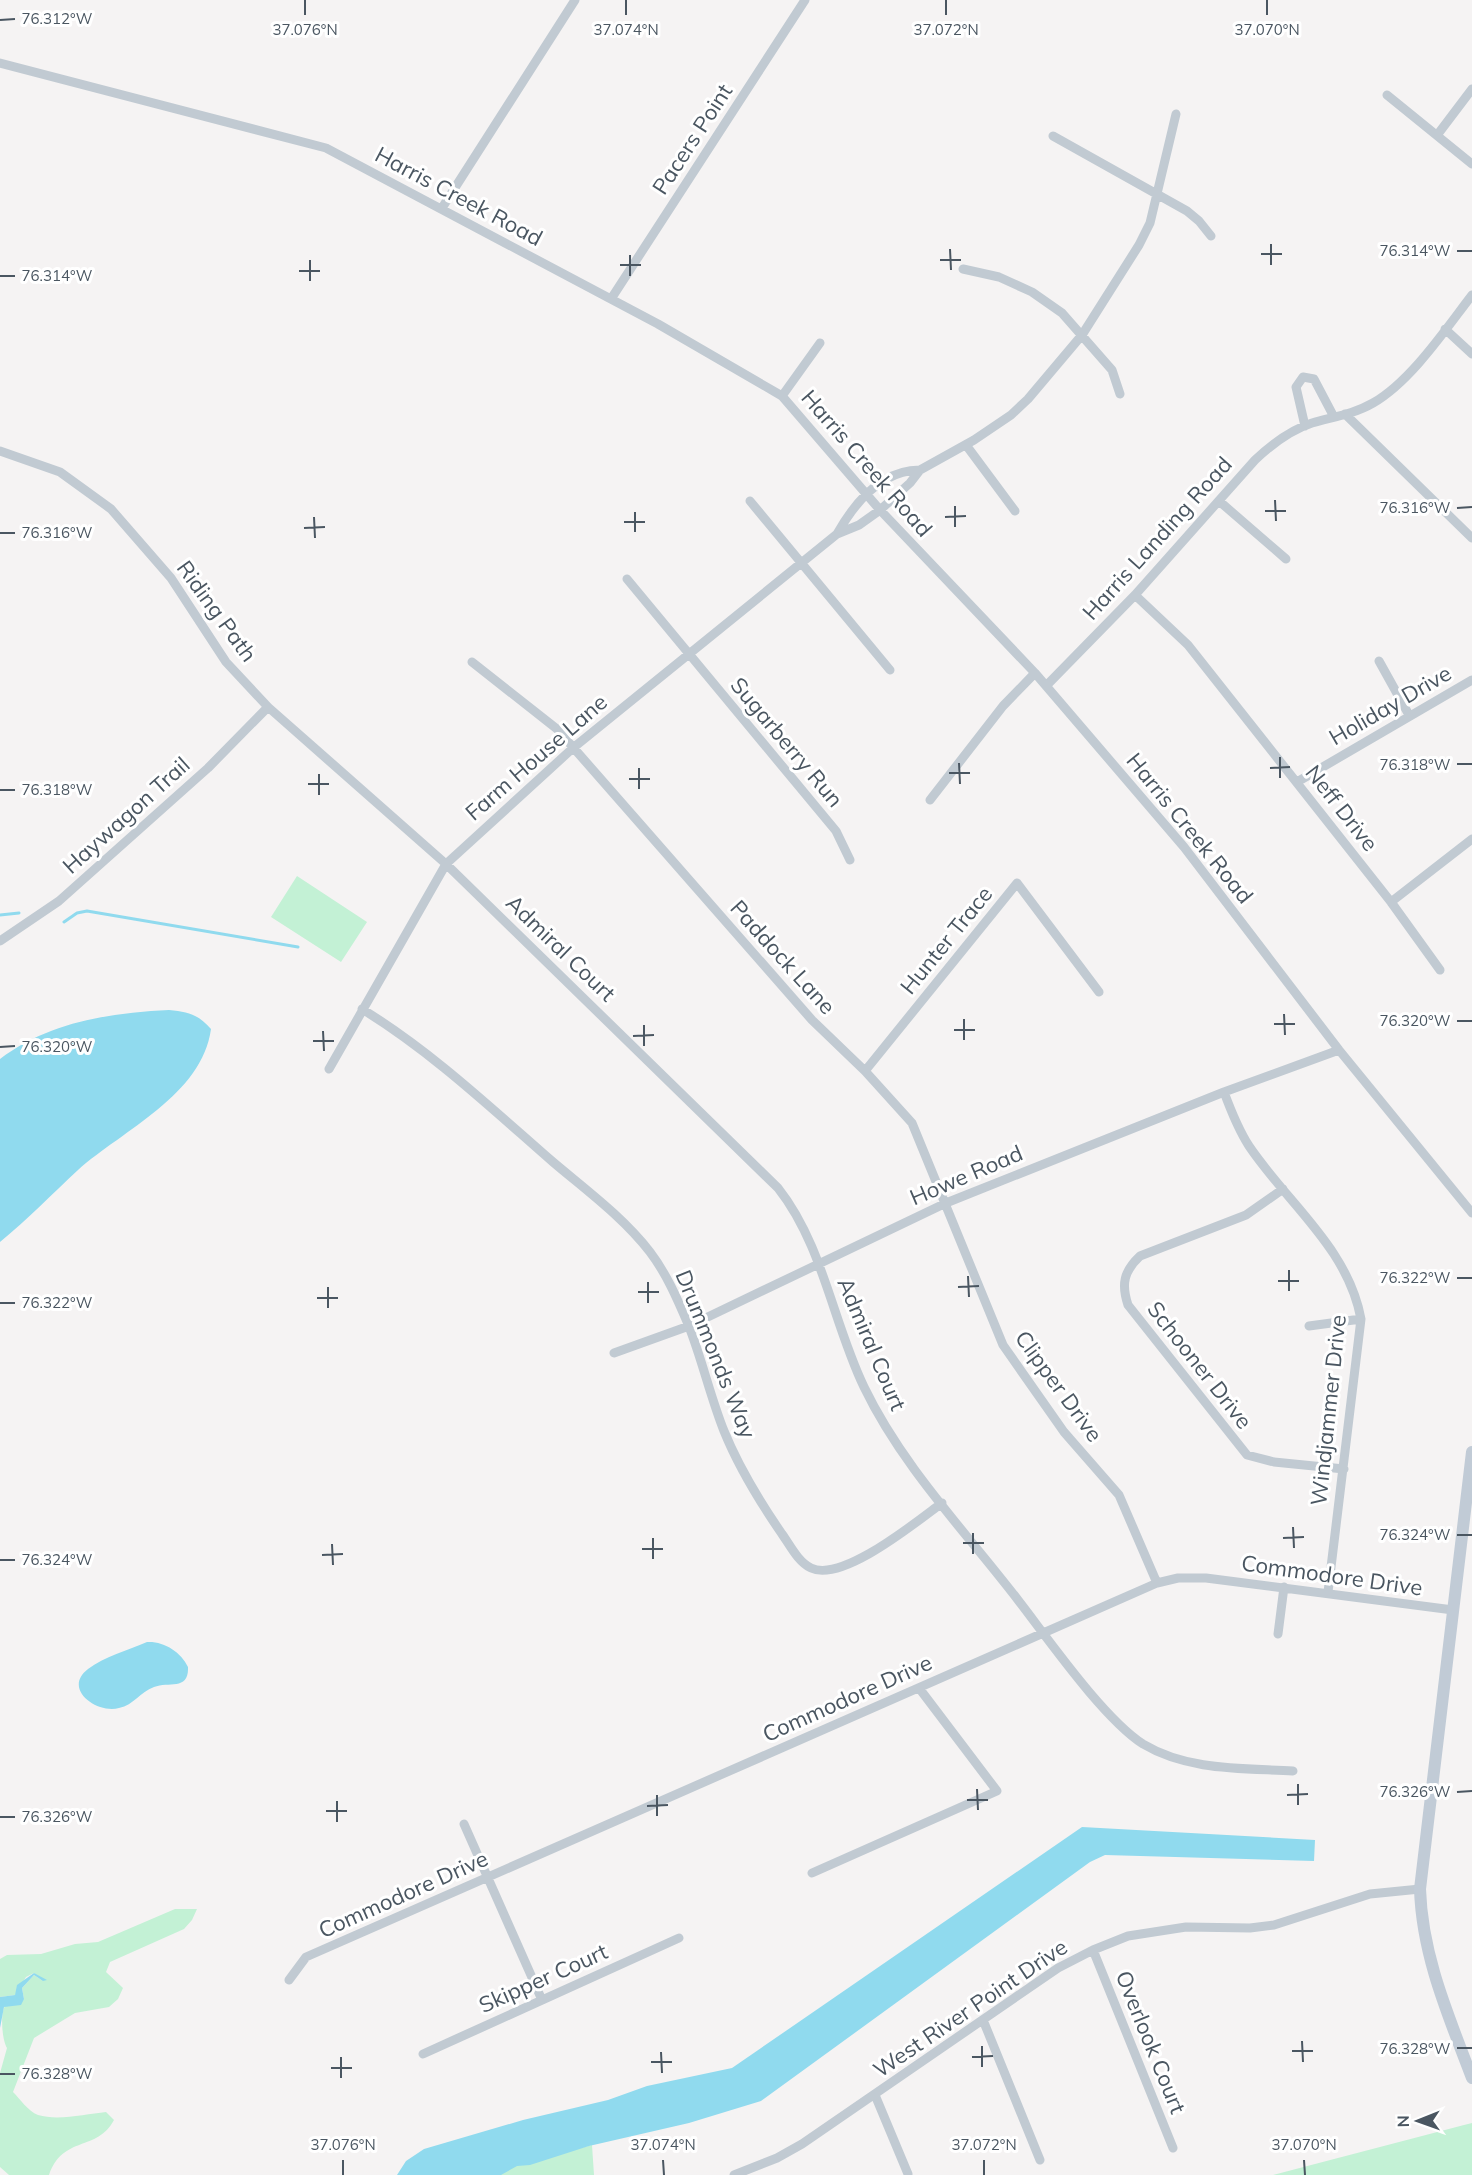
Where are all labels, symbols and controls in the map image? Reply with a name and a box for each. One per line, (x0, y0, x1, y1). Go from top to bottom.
text: 76.312°W (22, 9, 93, 28)
text: 37.076°N (272, 20, 338, 39)
text: 37.074°N (593, 20, 659, 39)
text: 37.072°N (913, 20, 979, 39)
text: 37.070°N (1234, 20, 1300, 39)
street label: Pacers Point (646, 78, 738, 200)
street label: Harris Creek Road (370, 140, 548, 252)
text: 76.314°W (1380, 241, 1451, 260)
text: 76.314°W (22, 266, 93, 285)
street label: Harris Creek Road (795, 384, 939, 542)
street label: Harris Landing Road (1076, 450, 1238, 626)
text: 76.316°W (1380, 498, 1451, 517)
text: 76.316°W (22, 523, 93, 542)
street label: Riding Path (171, 555, 263, 667)
street label: Holiday Drive (1324, 659, 1456, 751)
street label: Sugarberry Run (725, 671, 849, 813)
street label: Farm House Lane (459, 688, 613, 826)
street label: Harris Creek Road (1121, 747, 1259, 909)
street label: Haywagon Trail (57, 751, 195, 879)
text: 76.318°W (1380, 755, 1451, 774)
street label: Neff Drive (1300, 759, 1384, 857)
text: 76.318°W (22, 780, 93, 799)
street label: Hunter Trace (894, 880, 998, 1000)
street label: Admiral Court (500, 889, 622, 1007)
street label: Paddock Lane (724, 894, 842, 1020)
text: 76.320°W (1380, 1011, 1451, 1030)
text: 76.320°W (22, 1037, 93, 1056)
street label: Howe Road (905, 1139, 1027, 1211)
street label: Drummonds Way (669, 1266, 763, 1443)
text: 76.322°W (1380, 1268, 1451, 1287)
street label: Admiral Court (831, 1273, 913, 1415)
text: 76.322°W (22, 1293, 93, 1312)
street label: Schooner Drive (1141, 1296, 1259, 1434)
street label: Windjammer Drive (1304, 1313, 1352, 1507)
street label: Clipper Drive (1009, 1325, 1109, 1447)
text: 76.324°W (1380, 1525, 1451, 1544)
street label: Commodore Drive (1240, 1548, 1424, 1602)
text: 76.324°W (22, 1550, 93, 1569)
street label: Commodore Drive (758, 1648, 936, 1748)
text: 76.326°W (1380, 1782, 1451, 1801)
text: 76.326°W (22, 1807, 93, 1826)
street label: Commodore Drive (314, 1844, 492, 1944)
street label: West River Point Drive (868, 1933, 1072, 2083)
street label: Skipper Court (474, 1937, 612, 2019)
street label: Overlook Court (1110, 1966, 1193, 2118)
text: 76.328°W (1380, 2039, 1451, 2058)
text: 76.328°W (22, 2064, 93, 2083)
north arrow (1388, 2091, 1448, 2151)
text: N (1393, 2115, 1413, 2127)
text: 37.076°N (310, 2135, 376, 2154)
text: 37.074°N (630, 2135, 696, 2154)
text: 37.072°N (951, 2135, 1017, 2154)
text: 37.070°N (1271, 2135, 1337, 2154)

